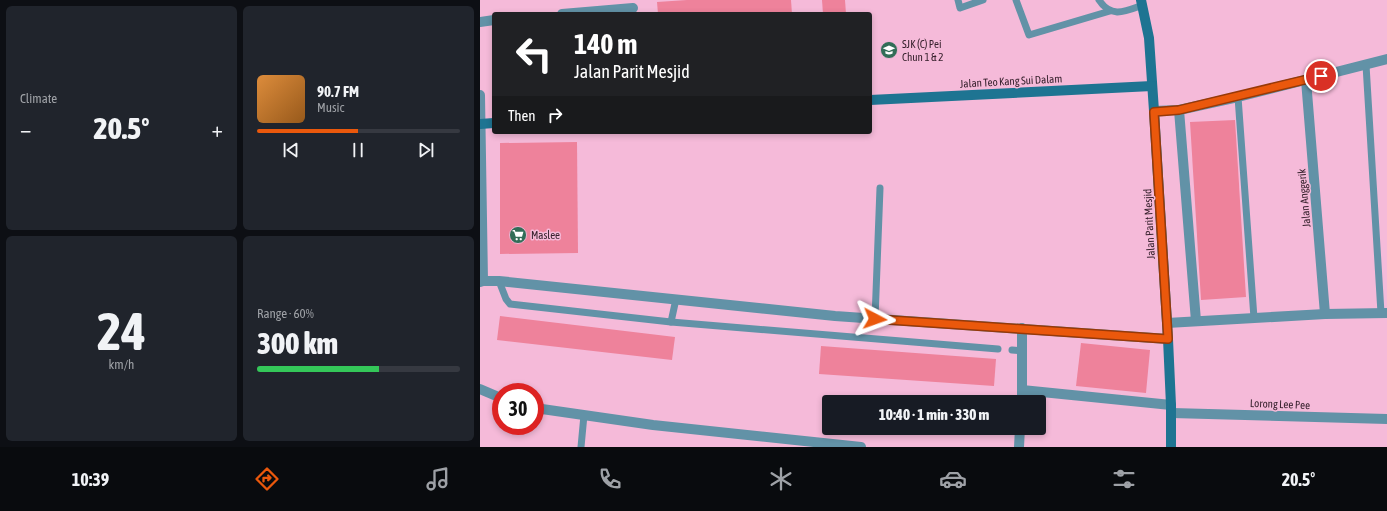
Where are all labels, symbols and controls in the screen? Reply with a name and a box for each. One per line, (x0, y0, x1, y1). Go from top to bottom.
icon: left (508, 28, 560, 80)
text: 140 m (574, 28, 637, 60)
place label: SJK (C) Pei Chun 1 & 2 (902, 38, 944, 63)
school or university icon: SJK (C) Pei Chun 1 & 2 (879, 40, 899, 60)
pin (1304, 59, 1338, 93)
text: Jalan Parit Mesjid (574, 61, 690, 82)
icon: arrive (1310, 65, 1332, 87)
street label: Jalan Teo Kang Sui Dalam (960, 72, 1062, 90)
text: 90.7 FM (317, 83, 359, 100)
text: Climate (20, 91, 57, 106)
text: Music (317, 100, 344, 115)
icon: right (544, 104, 566, 126)
text: Then (508, 107, 536, 124)
text: 20.5° (94, 111, 149, 145)
text: − (20, 116, 31, 142)
text: + (212, 116, 223, 142)
icon: previous (280, 139, 302, 161)
icon: pause (347, 139, 369, 161)
icon: next (415, 139, 437, 161)
street label: Jalan Anggerik (1295, 168, 1313, 228)
street label: Jalan Parit Mesjid (1141, 188, 1157, 260)
supermarket icon: Maslee (508, 225, 528, 245)
place label: Maslee (531, 229, 560, 241)
position arrow (854, 298, 896, 340)
text: 24 (97, 301, 146, 361)
text: Range · 60% (257, 306, 314, 321)
text: 300 km (257, 326, 338, 360)
text: km/h (109, 357, 134, 372)
speed limit sign: 30 (492, 383, 544, 435)
street label: Lorong Lee Pee (1250, 397, 1310, 411)
text: 10:40 · 1 min · 330 m (879, 406, 989, 423)
icon: directions (253, 465, 281, 493)
icon: music (424, 465, 452, 493)
icon: phone (596, 465, 624, 493)
icon: climate (767, 465, 795, 493)
icon: car (939, 465, 967, 493)
icon: filters (1110, 465, 1138, 493)
text: 10:39 (72, 469, 109, 490)
text: 20.5° (1282, 469, 1315, 490)

